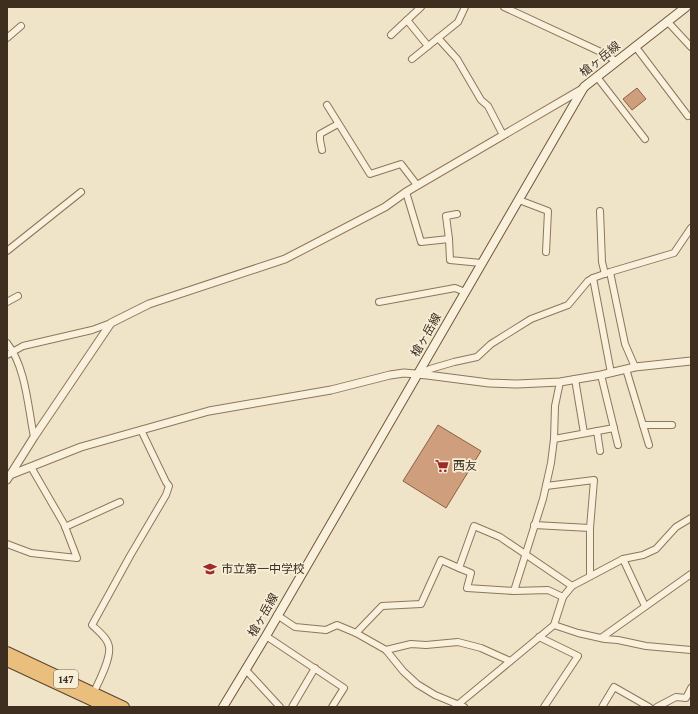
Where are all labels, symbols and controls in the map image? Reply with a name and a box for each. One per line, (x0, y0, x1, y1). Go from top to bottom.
street label: 槍ヶ岳線 (577, 38, 623, 80)
street label: 槍ヶ岳線 (408, 311, 444, 359)
supermarket icon: 西友 (434, 458, 450, 474)
place label: 西友 (453, 459, 477, 473)
school or university icon: 市立第一中学校 (202, 561, 218, 577)
place label: 市立第一中学校 (221, 562, 305, 576)
street label: 槍ヶ岳線 (245, 591, 281, 639)
road number: 147 (54, 670, 78, 688)

